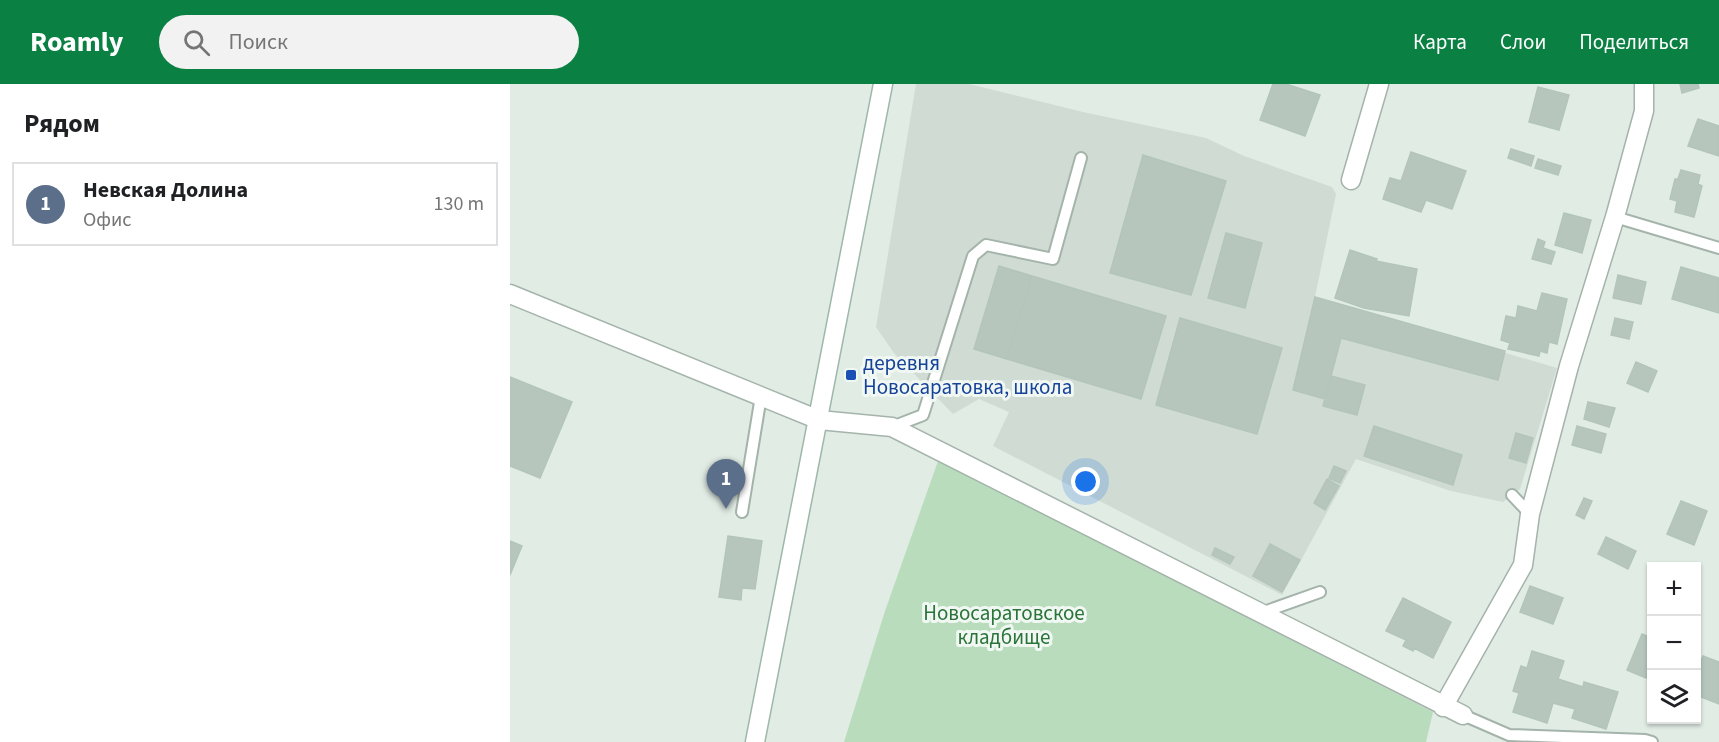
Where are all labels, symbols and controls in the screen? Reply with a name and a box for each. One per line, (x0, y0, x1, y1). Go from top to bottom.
search box (159, 15, 579, 69)
text: Roamly (30, 22, 123, 62)
icon: search (180, 26, 213, 59)
text: Поиск (228, 26, 288, 58)
text: Карта (1413, 27, 1467, 57)
text: Слои (1500, 27, 1546, 57)
text: Поделиться (1579, 27, 1689, 57)
text: Рядом (24, 105, 100, 142)
text: Невская Долина (83, 174, 248, 206)
text: 1 (40, 190, 51, 218)
text: 130 m (434, 190, 484, 218)
text: Офис (83, 206, 131, 234)
place label: деревня Новосаратовка, школа (863, 348, 1072, 402)
marker: деревня Новосаратовка, школа (844, 368, 858, 382)
pin: 1 (706, 460, 746, 509)
your location (1071, 467, 1100, 496)
map controls (1647, 562, 1701, 724)
button: + (1647, 562, 1701, 616)
park label: Новосаратовское кладбище (923, 598, 1085, 652)
button: − (1647, 616, 1701, 670)
button: layers (1647, 670, 1701, 724)

